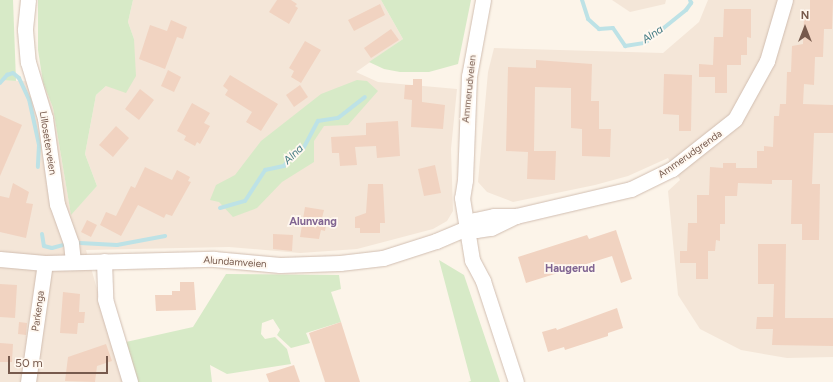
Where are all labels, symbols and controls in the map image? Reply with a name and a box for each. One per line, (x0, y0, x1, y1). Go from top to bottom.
north arrow (785, 8, 825, 48)
text: N (801, 9, 809, 22)
water label: Alna (640, 23, 666, 47)
street label: Ammerudveien (459, 55, 479, 123)
street label: Lilloseterveien (37, 110, 59, 176)
street label: Ammerudgrenda (656, 127, 724, 181)
water label: Alna (281, 142, 307, 168)
district label: Alunvang (289, 215, 337, 229)
street label: Alundamveien (203, 254, 267, 270)
district label: Haugerud (545, 262, 595, 276)
street label: Parkenga (29, 290, 47, 332)
scale bar (10, 348, 110, 374)
text: 50 m (15, 356, 43, 370)

